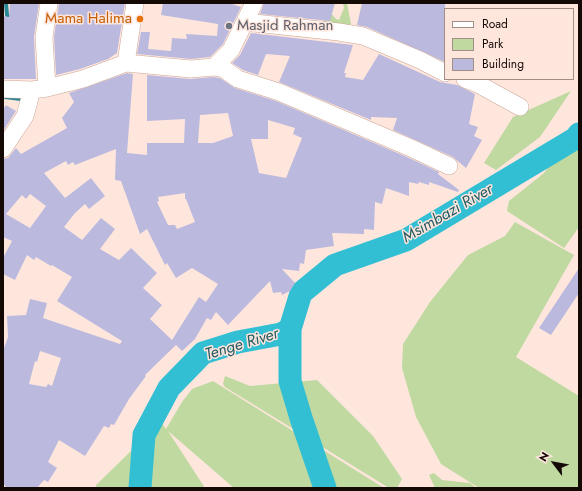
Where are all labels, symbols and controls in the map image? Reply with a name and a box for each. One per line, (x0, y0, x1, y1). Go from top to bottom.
legend (444, 8, 574, 80)
place label: Mama Halima (45, 10, 132, 28)
marker: Mama Halima (135, 14, 145, 24)
text: Road (482, 15, 508, 33)
place label: Masjid Rahman (237, 17, 333, 35)
marker: Masjid Rahman (224, 21, 234, 31)
text: Park (482, 35, 503, 53)
text: Building (482, 55, 524, 73)
water label: Msimbazi River (399, 180, 497, 248)
water label: Tenge River (203, 325, 281, 365)
north arrow (534, 443, 574, 483)
text: N (535, 449, 553, 465)

